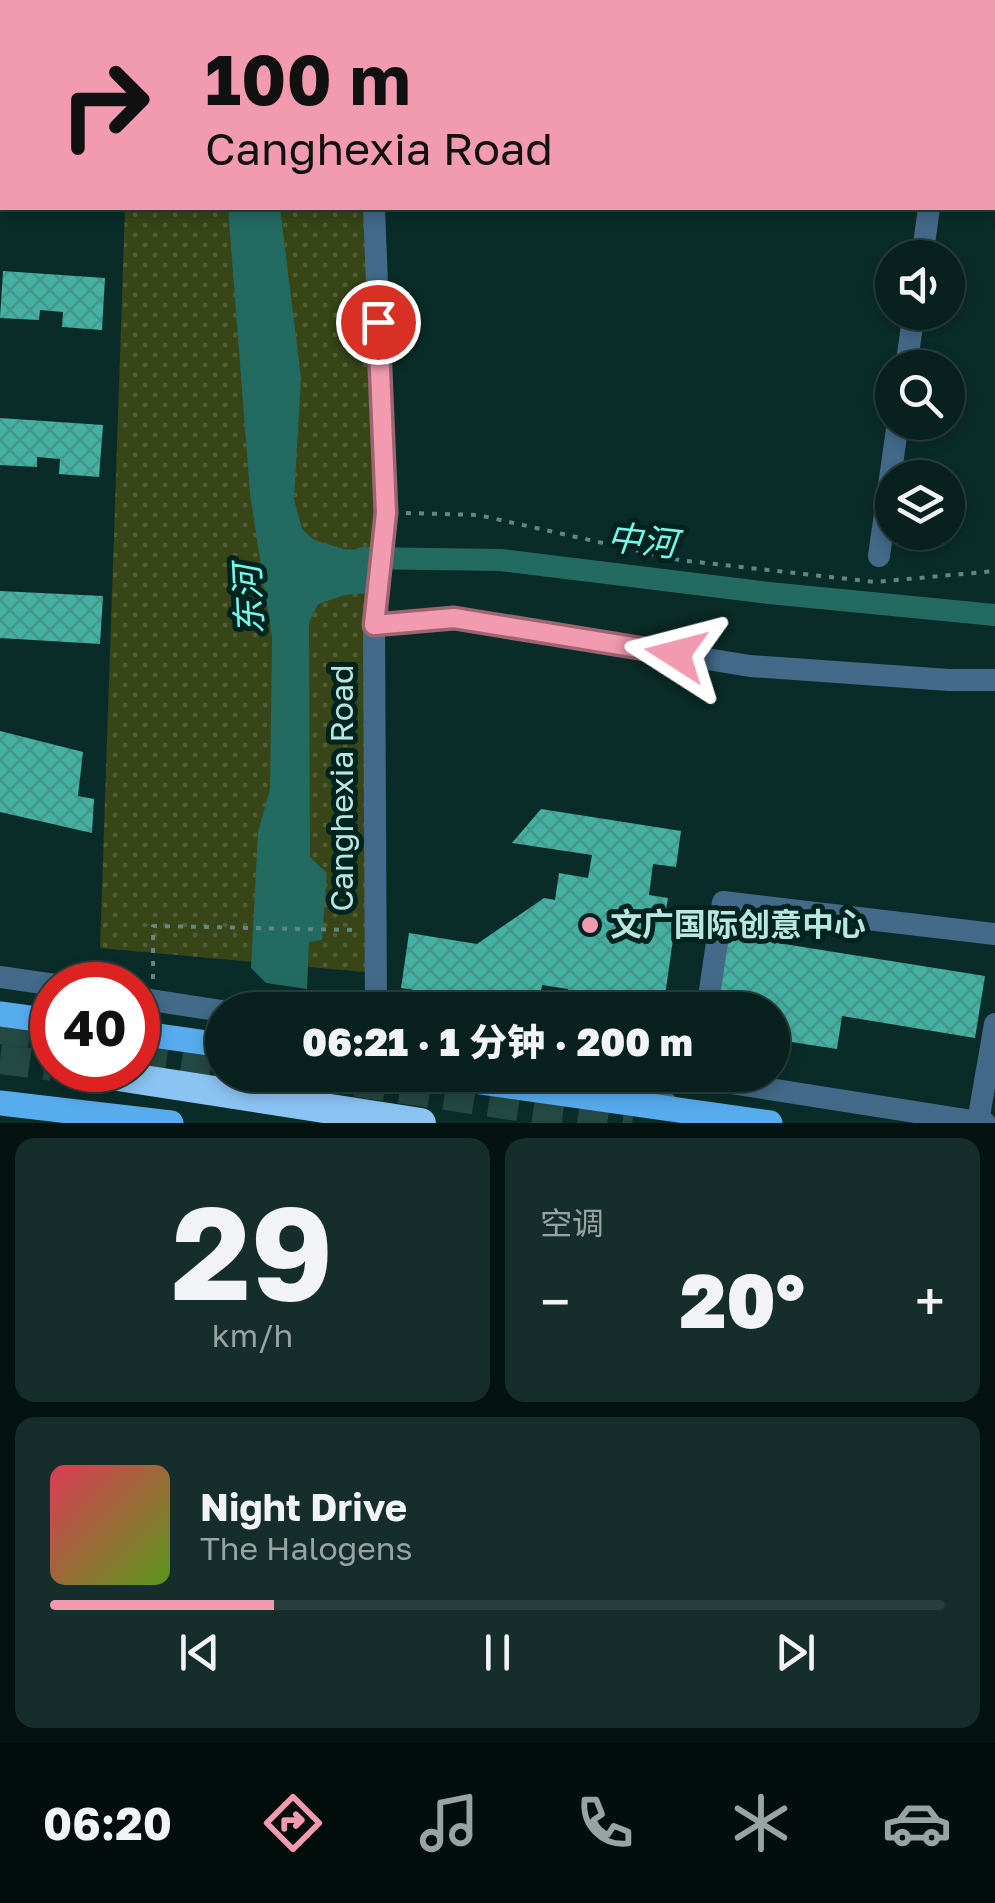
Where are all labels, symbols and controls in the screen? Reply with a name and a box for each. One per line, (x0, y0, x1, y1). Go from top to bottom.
text: 100 m (205, 36, 411, 120)
icon: right (40, 40, 170, 170)
text: Canghexia Road (205, 121, 553, 175)
map controls (875, 240, 965, 550)
button: sound (875, 240, 965, 330)
pin (336, 280, 421, 365)
icon: arrive (351, 295, 406, 350)
button: search (875, 350, 965, 440)
button: layers (875, 460, 965, 550)
water label: 中河 (605, 515, 685, 565)
water label: 东河 (225, 558, 271, 636)
position arrow (624, 602, 728, 706)
street label: Canghexia Road (322, 664, 360, 912)
place label: 文广国际创意中心 (610, 905, 866, 943)
marker: 文广国际创意中心 (579, 914, 601, 936)
speed limit sign: 40 (30, 962, 160, 1092)
text: 06:21 · 1 分钟 · 200 m (302, 1019, 693, 1064)
text: 29 (172, 1173, 333, 1329)
text: 空调 (540, 1204, 604, 1242)
text: 20° (680, 1254, 805, 1345)
text: − (540, 1268, 570, 1334)
text: + (915, 1268, 945, 1334)
text: km/h (212, 1316, 293, 1354)
text: Night Drive (200, 1484, 407, 1529)
text: The Halogens (200, 1529, 412, 1567)
icon: previous (172, 1625, 227, 1680)
icon: pause (470, 1625, 525, 1680)
icon: next (768, 1625, 823, 1680)
icon: directions (258, 1788, 328, 1858)
icon: music (414, 1788, 484, 1858)
icon: phone (570, 1788, 640, 1858)
icon: climate (726, 1788, 796, 1858)
icon: car (882, 1788, 952, 1858)
text: 06:20 (43, 1796, 172, 1850)

